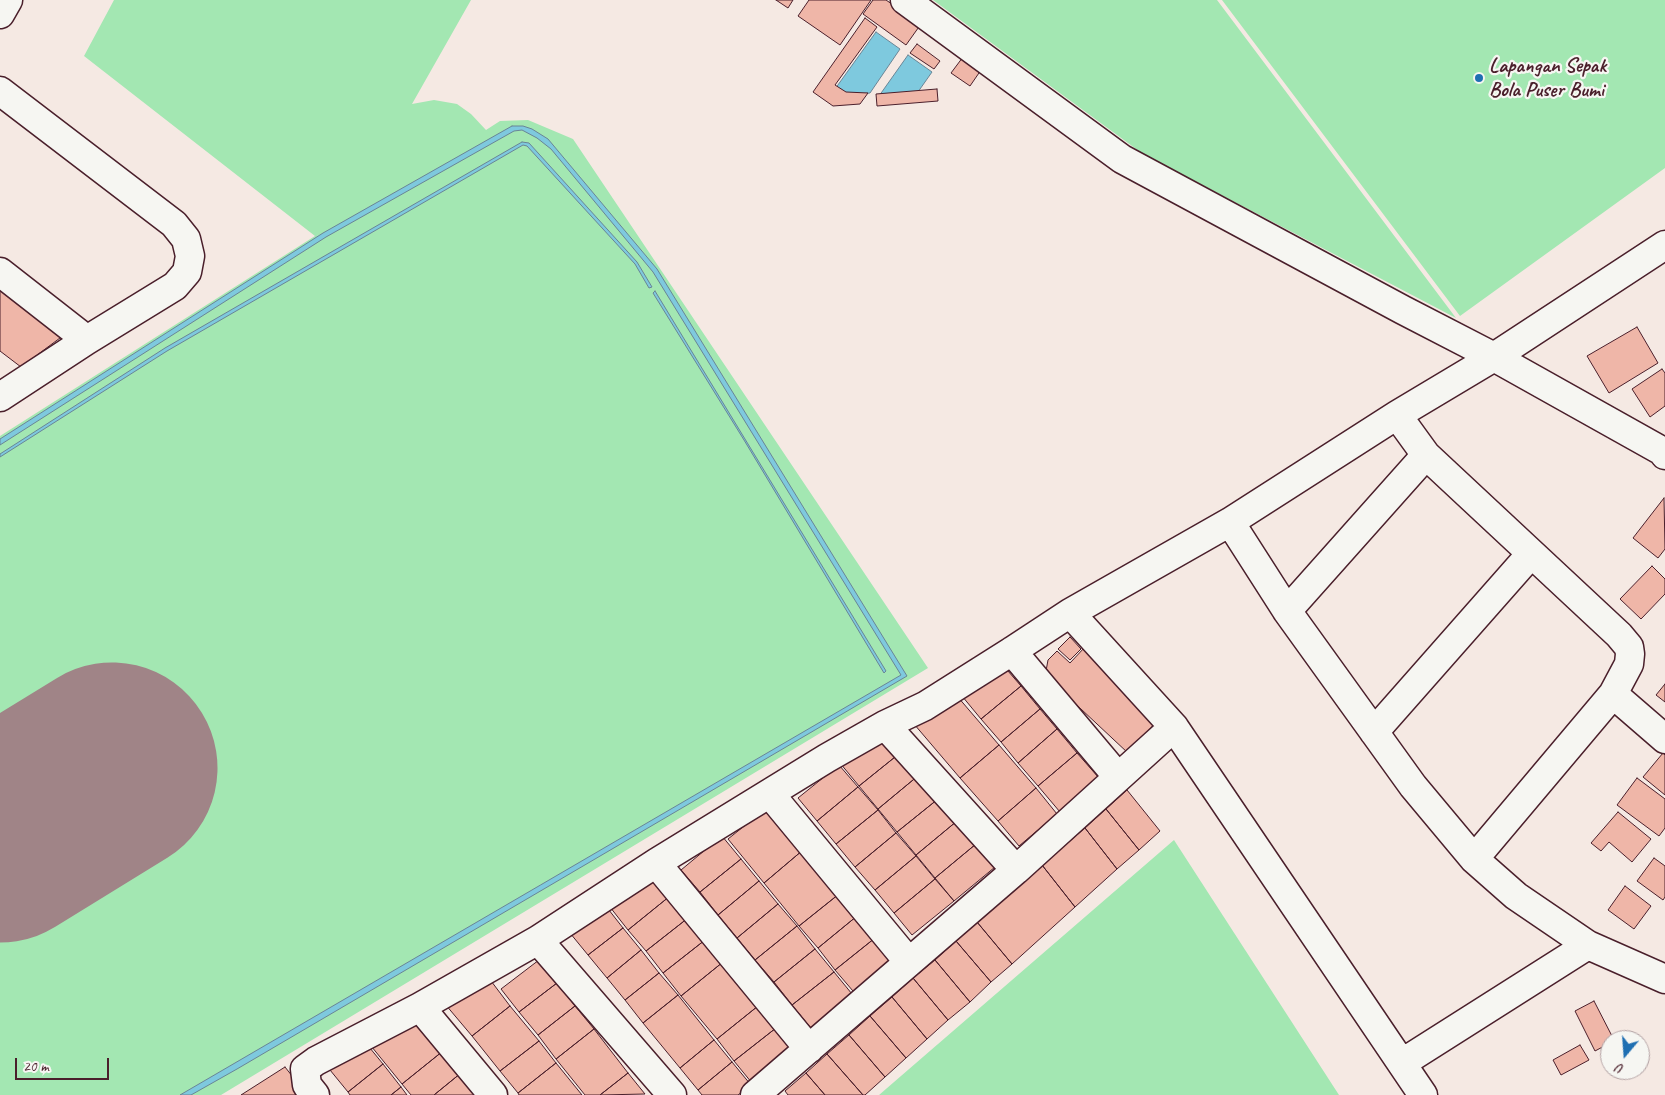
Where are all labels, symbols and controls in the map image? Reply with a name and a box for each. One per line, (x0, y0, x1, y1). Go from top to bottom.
place label: Lapangan Sepak Bola Puser Bumi (1489, 53, 1606, 103)
marker: Lapangan Sepak Bola Puser Bumi (1473, 72, 1485, 84)
north arrow (1600, 1030, 1650, 1080)
scale bar (18, 1048, 111, 1080)
text: 20 m (23, 1057, 49, 1076)
text: U (1615, 1060, 1626, 1078)

